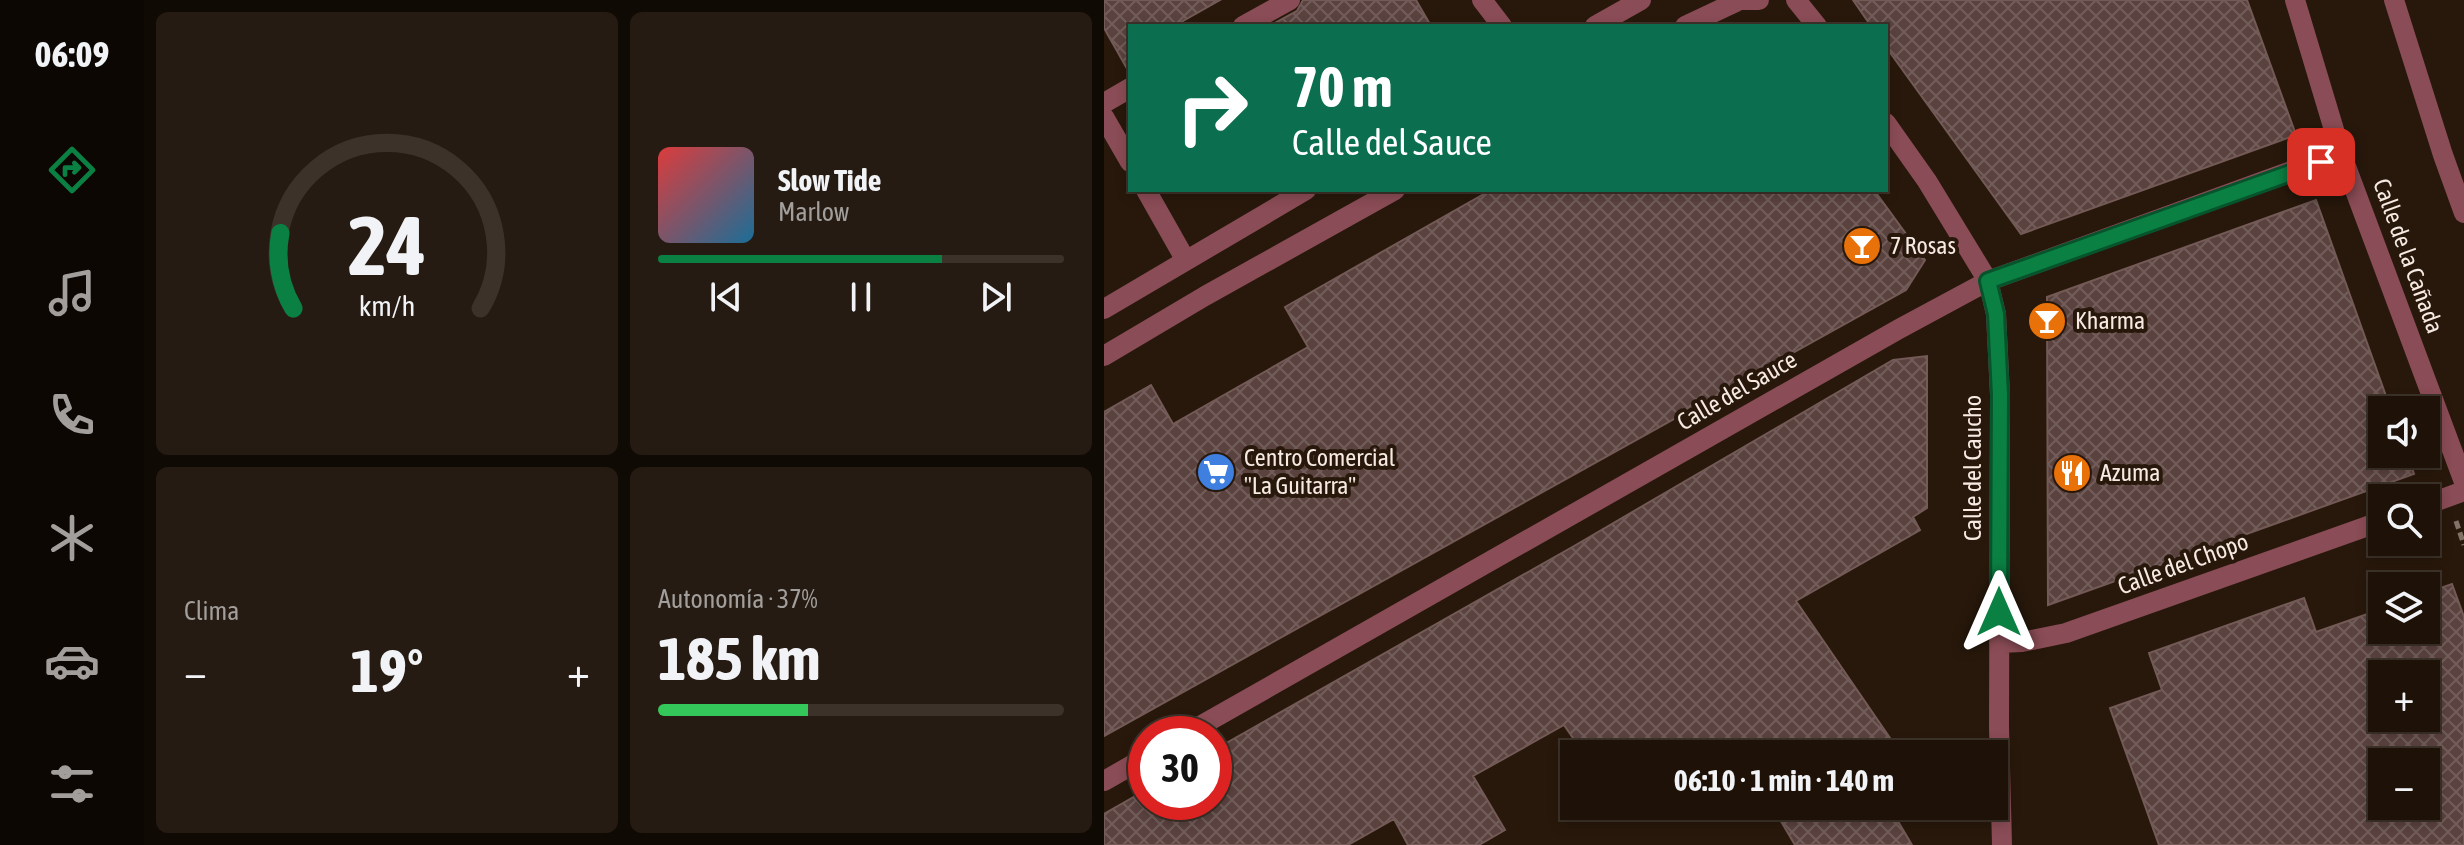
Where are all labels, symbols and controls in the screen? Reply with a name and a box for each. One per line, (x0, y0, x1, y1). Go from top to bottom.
text: 06:09 (35, 33, 109, 75)
text: 70 m (1292, 55, 1393, 119)
icon: right (1160, 56, 1264, 160)
text: Calle del Sauce (1292, 121, 1492, 163)
pin (2287, 128, 2355, 196)
icon: arrive (2299, 140, 2343, 184)
icon: directions (44, 142, 100, 198)
text: Slow Tide (778, 163, 881, 197)
street label: Calle de la Cañada (2368, 175, 2449, 337)
text: 24 (348, 197, 426, 293)
text: Marlow (778, 197, 849, 227)
bar icon: 7 Rosas (1841, 225, 1883, 267)
place label: 7 Rosas (1890, 232, 1956, 259)
icon: music (44, 265, 100, 321)
icon: previous (704, 275, 748, 319)
icon: pause (839, 275, 883, 319)
icon: next (974, 275, 1018, 319)
text: km/h (359, 289, 415, 322)
bar icon: Kharma (2026, 300, 2068, 342)
place label: Kharma (2075, 307, 2145, 334)
street label: Calle del Sauce (1672, 346, 1801, 436)
icon: phone (44, 387, 100, 443)
street label: Calle del Caucho (1959, 395, 1986, 541)
map controls (2368, 396, 2440, 820)
button: sound (2368, 396, 2440, 468)
place label: Centro Comercial "La Guitarra" (1244, 444, 1396, 499)
supermarket icon: Centro Comercial "La Guitarra" (1195, 451, 1237, 493)
restaurant icon: Azuma (2051, 452, 2093, 494)
place label: Azuma (2100, 459, 2160, 486)
button: search (2368, 484, 2440, 556)
icon: climate (44, 510, 100, 566)
street label: Calle del Chopo (2114, 527, 2252, 600)
position arrow (1957, 570, 2041, 654)
button: layers (2368, 572, 2440, 644)
text: Autonomía · 37% (658, 584, 818, 614)
text: Clima (184, 596, 239, 626)
text: 185 km (658, 624, 820, 693)
icon: car (44, 633, 100, 689)
text: 19° (351, 636, 423, 705)
text: − (184, 646, 207, 696)
text: + (567, 646, 590, 696)
button: + (2368, 660, 2440, 732)
speed limit sign: 30 (1128, 716, 1232, 820)
button: − (2368, 748, 2440, 820)
icon: filters (44, 756, 100, 812)
text: 06:10 · 1 min · 140 m (1674, 763, 1894, 797)

